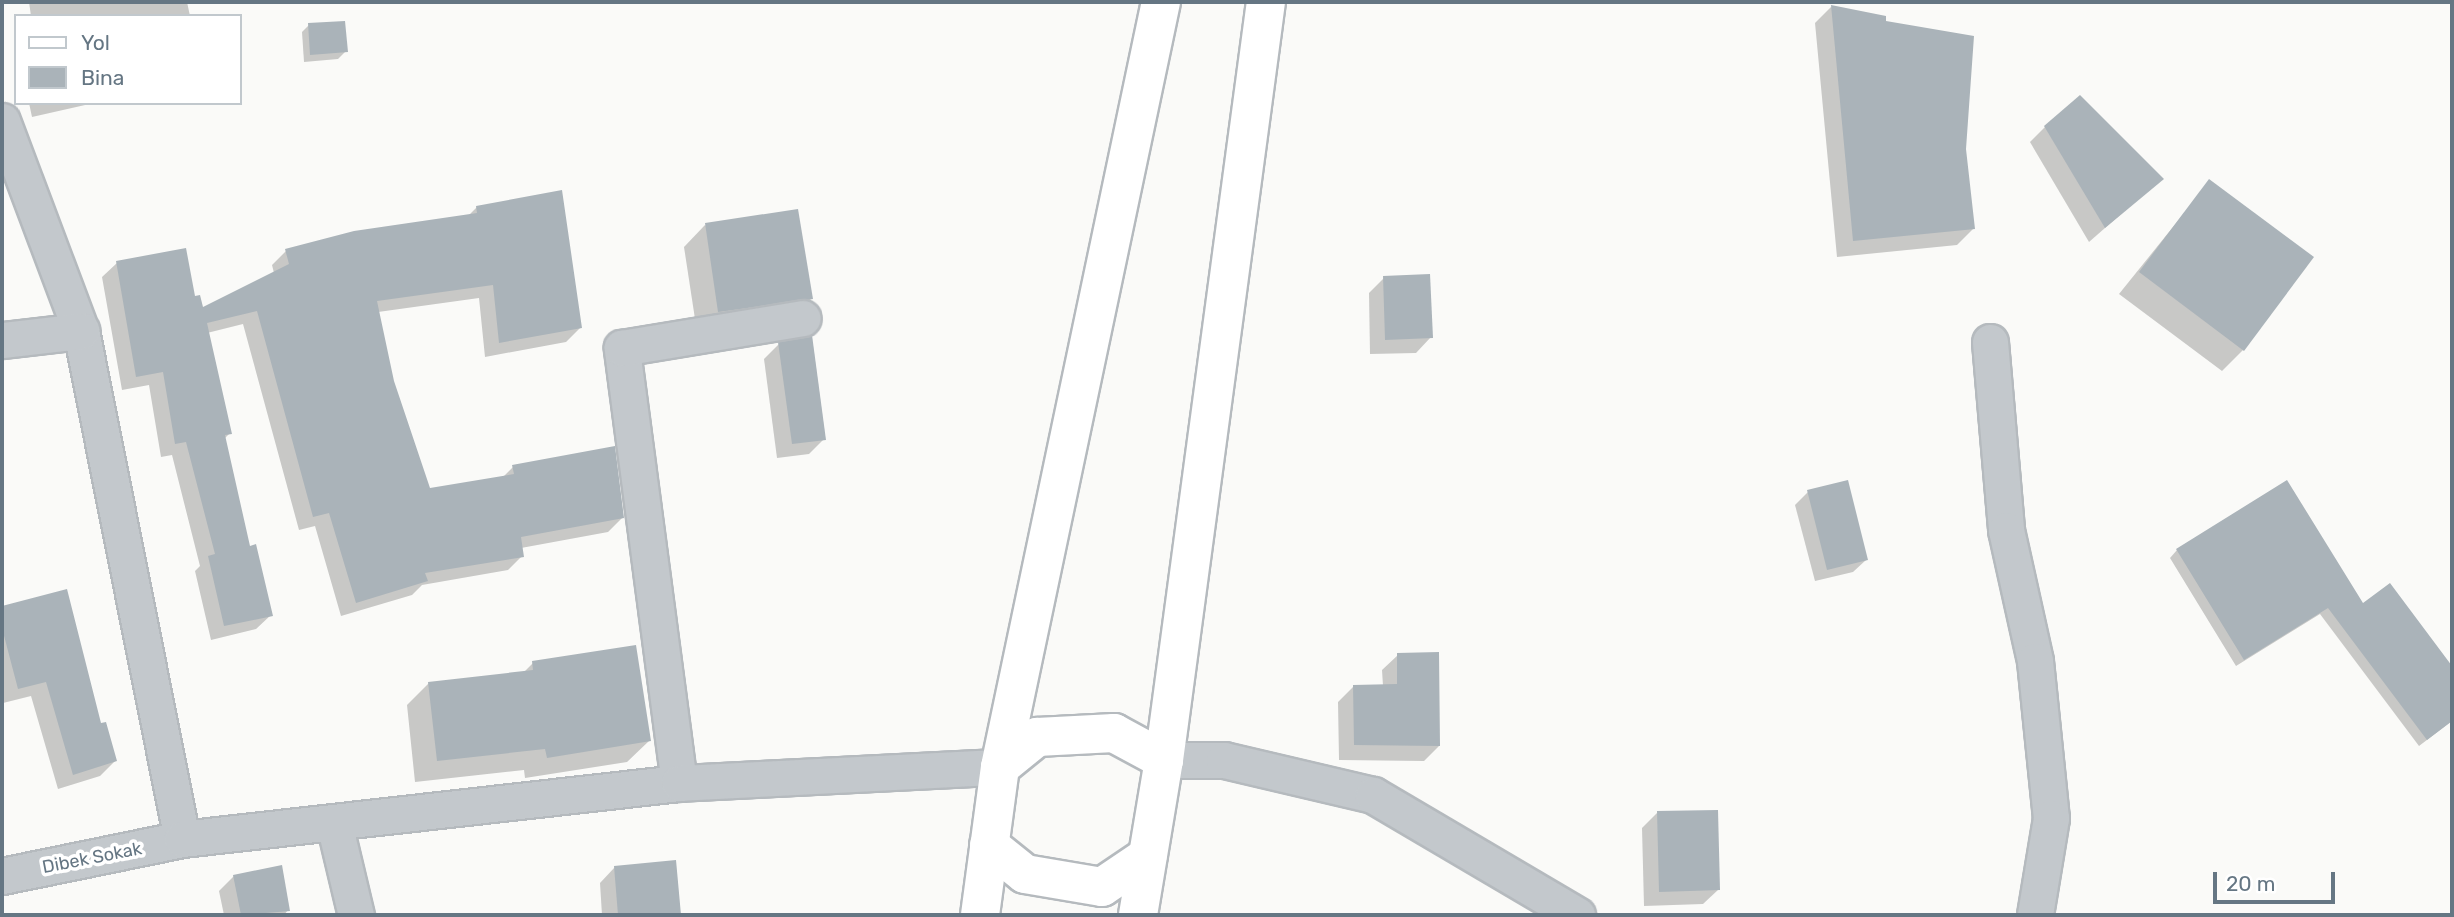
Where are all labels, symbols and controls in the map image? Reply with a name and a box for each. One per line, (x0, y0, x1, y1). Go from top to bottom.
legend (14, 14, 242, 105)
text: Yol (81, 30, 110, 55)
text: Bina (81, 65, 124, 90)
street label: Dibek Sokak (40, 838, 144, 878)
scale bar (2216, 858, 2338, 902)
text: 20 m (2226, 871, 2275, 896)

